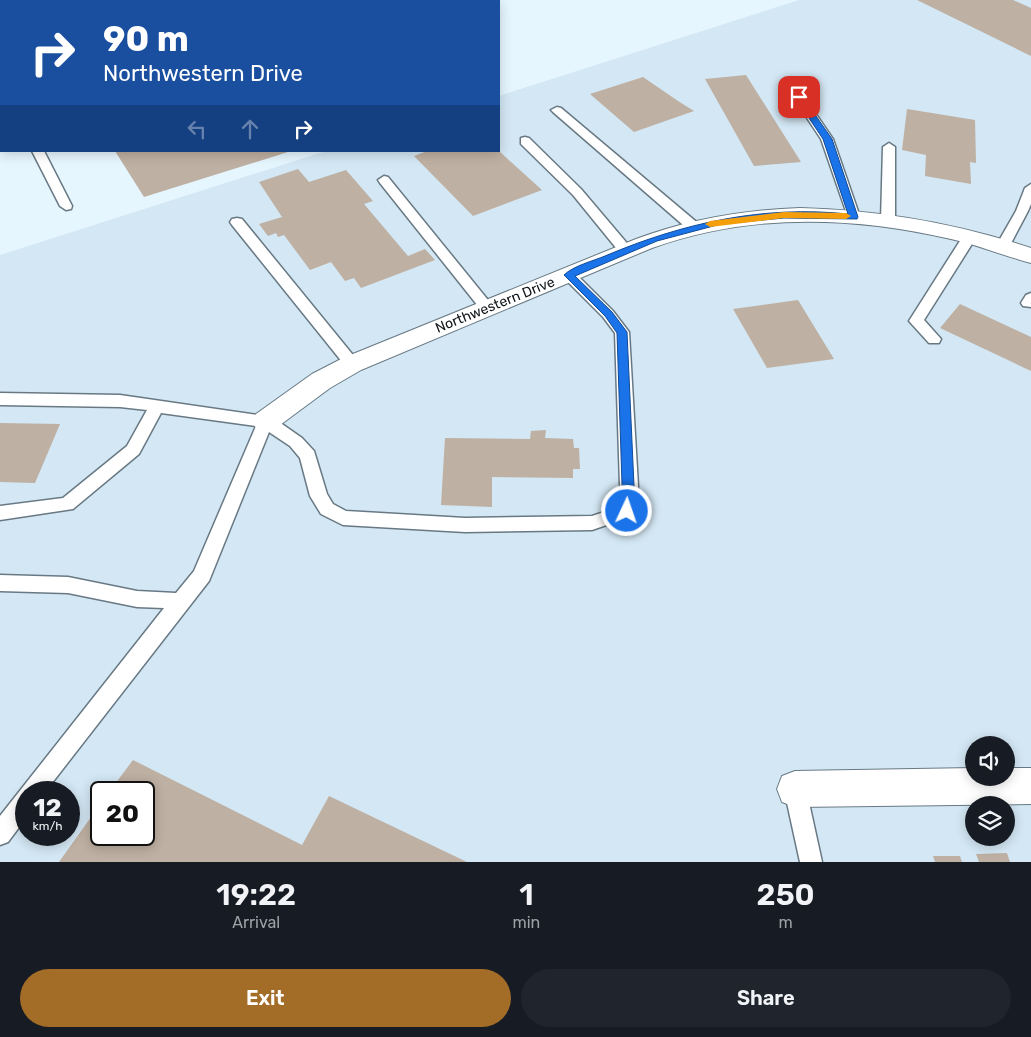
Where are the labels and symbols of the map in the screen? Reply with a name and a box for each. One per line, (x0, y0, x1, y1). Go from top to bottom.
pin (778, 76, 820, 118)
street label: Northwestern Drive (433, 273, 557, 337)
position arrow (600, 484, 652, 536)
speed limit sign: 20 (90, 781, 155, 846)

